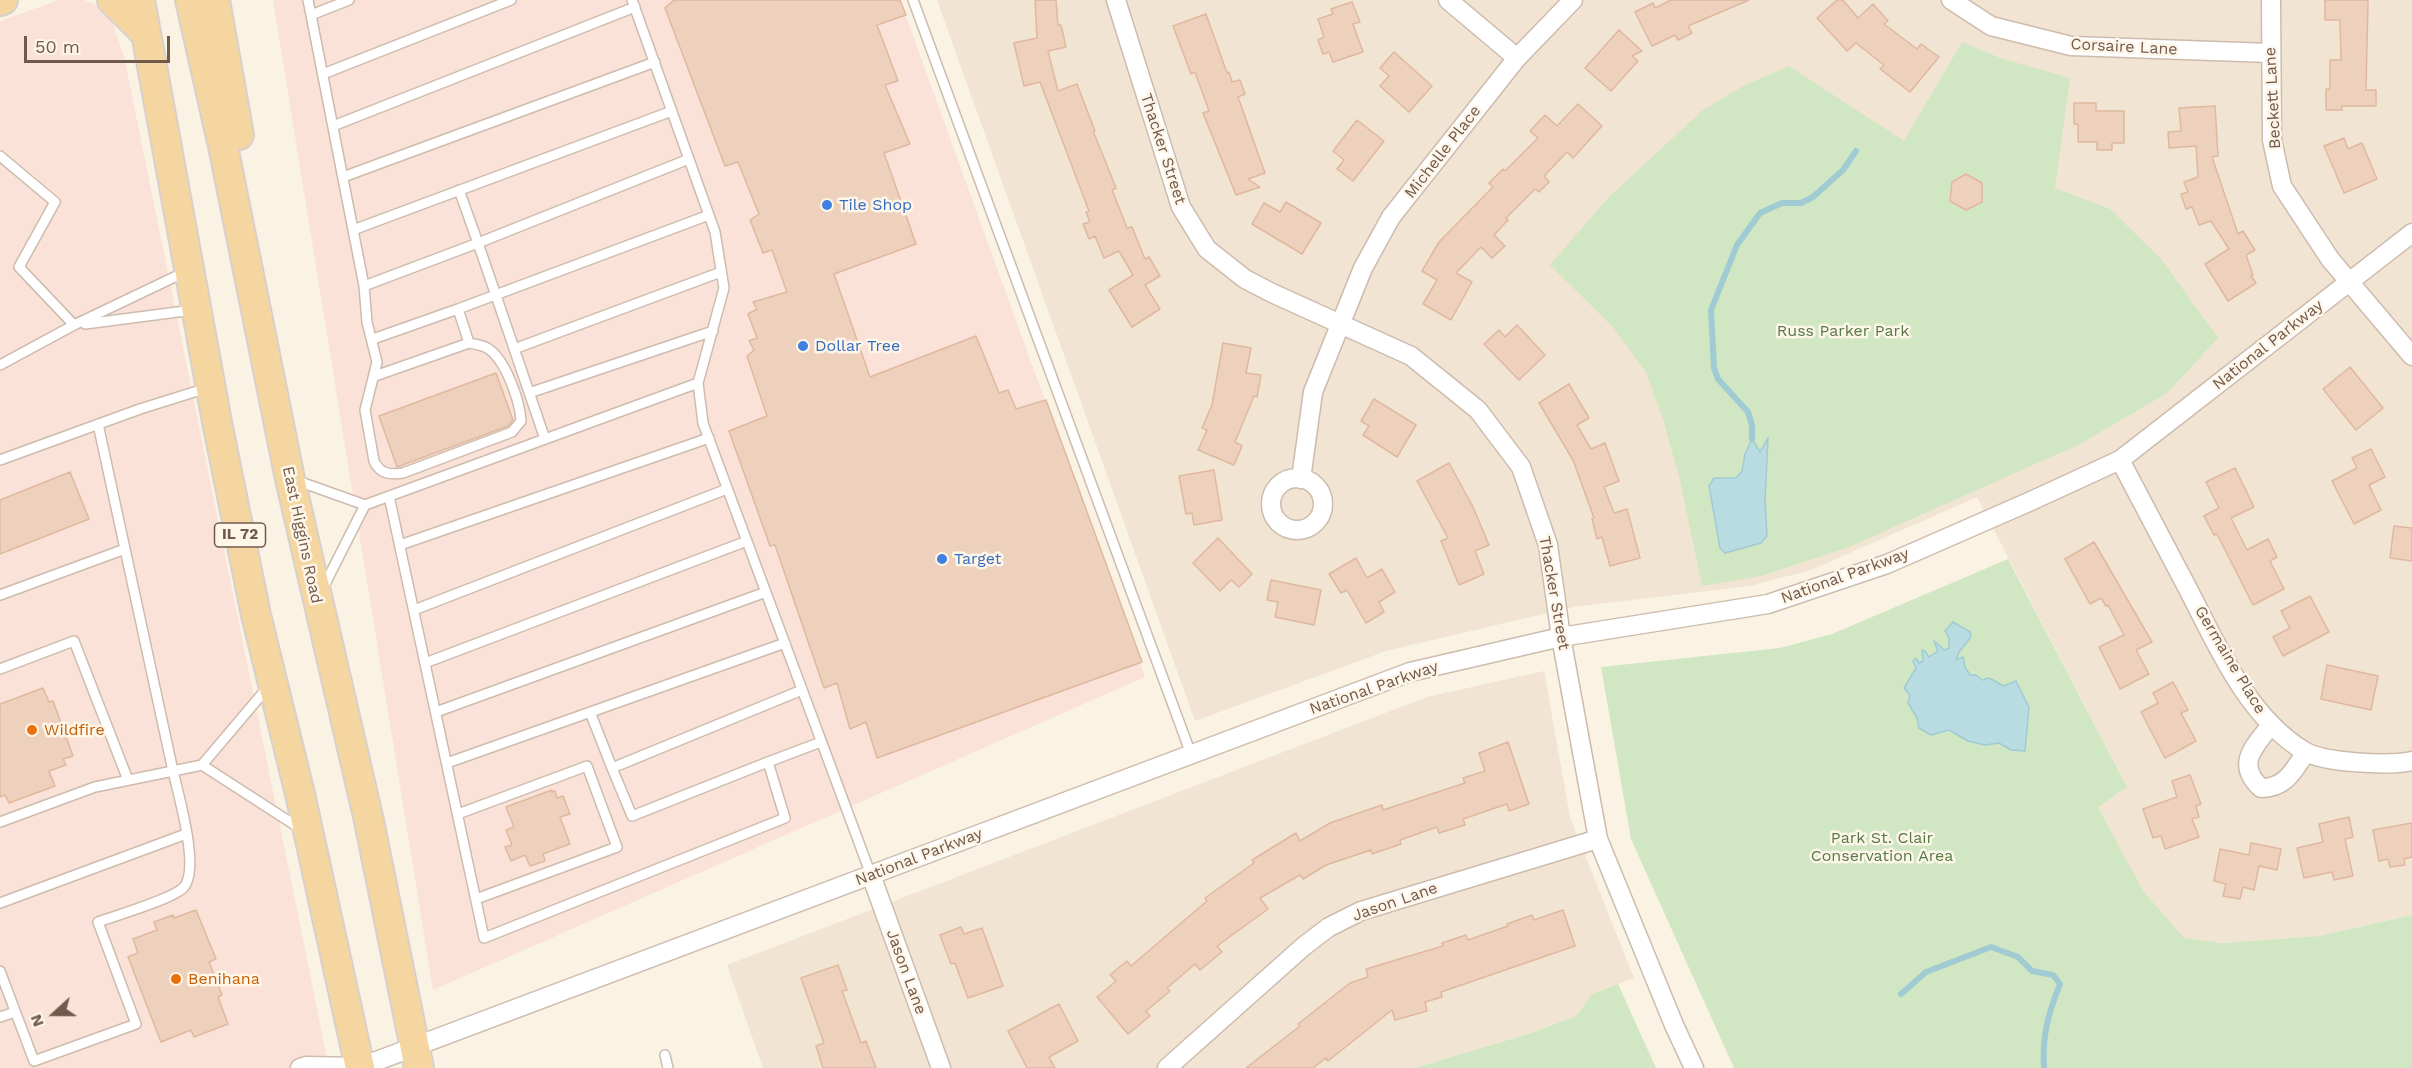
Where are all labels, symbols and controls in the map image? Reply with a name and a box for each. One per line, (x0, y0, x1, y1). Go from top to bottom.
scale bar (27, 24, 172, 62)
street label: Corsaire Lane (2070, 35, 2178, 59)
text: 50 m (35, 36, 80, 57)
street label: Beckett Lane (2261, 47, 2285, 149)
street label: Thacker Street (1136, 91, 1190, 207)
street label: Michelle Place (1401, 102, 1485, 202)
place label: Tile Shop (839, 195, 912, 215)
marker: Tile Shop (820, 198, 834, 212)
street label: National Parkway (2209, 296, 2327, 394)
park label: Russ Parker Park (1777, 321, 1909, 341)
place label: Dollar Tree (815, 336, 900, 356)
marker: Dollar Tree (796, 339, 810, 353)
street label: East Higgins Road (278, 465, 326, 605)
road number: IL 72 (214, 523, 266, 547)
street label: Thacker Street (1535, 534, 1573, 652)
street label: National Parkway (1778, 544, 1912, 608)
place label: Target (954, 549, 1001, 569)
marker: Target (935, 552, 949, 566)
street label: Germaine Place (2190, 603, 2270, 717)
street label: National Parkway (1307, 657, 1441, 719)
place label: Wildfire (44, 720, 105, 740)
marker: Wildfire (25, 723, 39, 737)
street label: National Parkway (853, 824, 985, 890)
park label: Park St. Clair Conservation Area (1811, 828, 1953, 866)
street label: Jason Lane (1350, 878, 1440, 926)
street label: Jason Lane (882, 927, 930, 1017)
place label: Benihana (188, 969, 260, 989)
marker: Benihana (169, 972, 183, 986)
north arrow (24, 984, 84, 1044)
text: N (26, 1012, 48, 1030)

